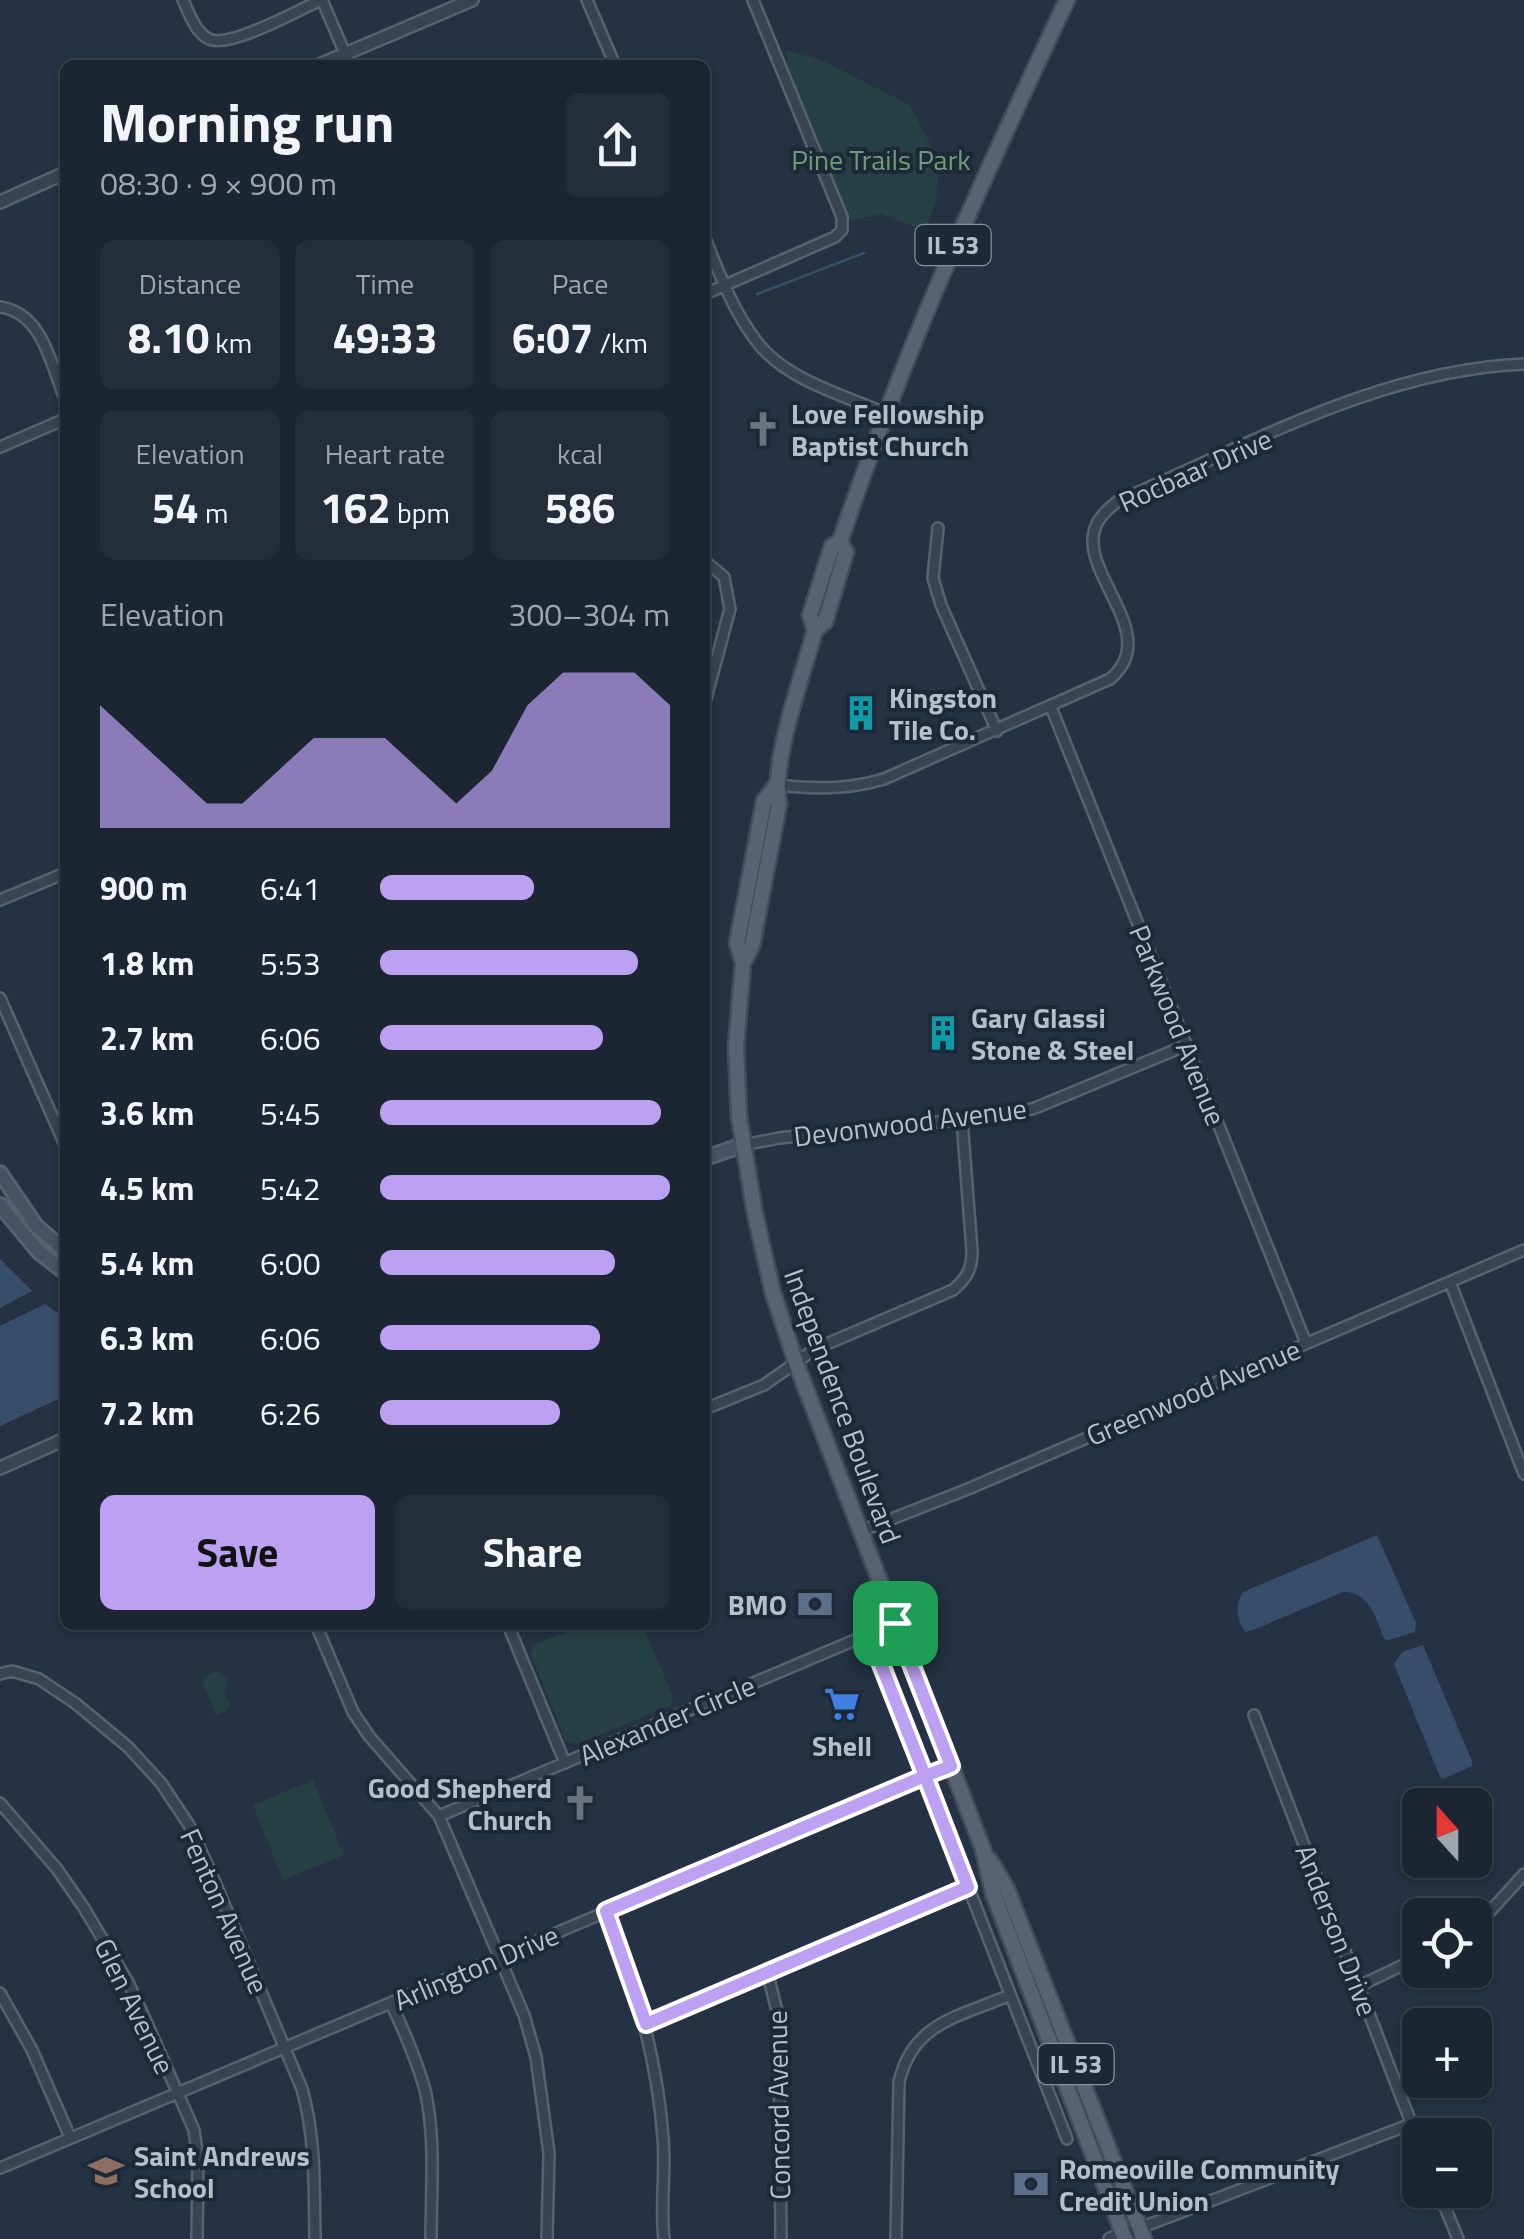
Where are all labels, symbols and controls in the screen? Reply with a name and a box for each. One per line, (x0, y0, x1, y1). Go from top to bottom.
text: Morning run (100, 80, 394, 163)
button: share (565, 93, 670, 198)
park label: Pine Trails Park (791, 138, 971, 181)
text: 08:30 · 9 × 900 m (100, 159, 337, 207)
road number: IL 53 (916, 225, 990, 265)
text: Distance (139, 262, 241, 305)
text: Time (356, 262, 414, 305)
text: Pace (552, 262, 608, 305)
text: 8.10 (128, 305, 209, 369)
text: 49:33 (333, 305, 437, 369)
text: 6:07 (512, 305, 593, 369)
text: km (209, 321, 252, 364)
text: /km (593, 321, 648, 364)
place label: Love Fellowship Baptist Church (791, 392, 985, 467)
church icon: Love Fellowship Baptist Church (744, 410, 782, 448)
street label: Rocbaar Drive (1111, 417, 1279, 523)
text: Elevation (136, 432, 244, 475)
text: Heart rate (325, 432, 445, 475)
text: kcal (557, 432, 603, 475)
text: 54 (152, 475, 199, 539)
text: 162 (320, 475, 391, 539)
text: 586 (545, 475, 615, 539)
text: m (199, 491, 228, 534)
text: bpm (391, 491, 450, 534)
text: Elevation (100, 590, 224, 638)
text: 300–304 m (508, 590, 670, 638)
place label: Kingston Tile Co. (889, 676, 997, 751)
building icon: Kingston Tile Co. (842, 694, 880, 732)
text: 900 m (100, 864, 188, 912)
text: 6:41 (260, 864, 321, 912)
street label: Parkwood Avenue (1118, 918, 1238, 1132)
text: 1.8 km (100, 939, 194, 987)
text: 5:53 (260, 939, 321, 987)
place label: Gary Glassi Stone & Steel (971, 996, 1134, 1071)
text: 2.7 km (100, 1014, 194, 1062)
text: 6:06 (260, 1014, 321, 1062)
building icon: Gary Glassi Stone & Steel (924, 1014, 962, 1052)
street label: Devonwood Avenue (791, 1086, 1029, 1158)
text: 3.6 km (100, 1089, 194, 1137)
text: 5:45 (260, 1089, 321, 1137)
text: 4.5 km (100, 1164, 194, 1212)
text: 5:42 (260, 1164, 321, 1212)
text: 5.4 km (100, 1239, 194, 1287)
text: 6:00 (260, 1239, 321, 1287)
street label: Independence Boulevard (773, 1262, 913, 1550)
text: 6.3 km (100, 1314, 194, 1362)
text: 6:06 (260, 1314, 321, 1362)
street label: Greenwood Avenue (1079, 1327, 1307, 1457)
text: 7.2 km (100, 1389, 194, 1437)
text: 6:26 (260, 1389, 321, 1437)
button: Save (100, 1495, 375, 1610)
button: Share (395, 1495, 670, 1610)
pin (853, 1581, 938, 1666)
place label: BMO (728, 1583, 787, 1626)
bank icon: BMO (796, 1585, 834, 1623)
icon: arrive (868, 1596, 923, 1651)
street label: Alexander Circle (572, 1664, 762, 1776)
supermarket icon: Shell (823, 1685, 861, 1723)
place label: Shell (812, 1724, 872, 1767)
place label: Good Shepherd Church (368, 1766, 552, 1841)
church icon: Good Shepherd Church (561, 1784, 599, 1822)
north arrow (1402, 1788, 1492, 1878)
map controls (1402, 1788, 1492, 2208)
street label: Fenton Avenue (169, 1822, 281, 2000)
street label: Anderson Drive (1285, 1838, 1389, 2022)
button: locate (1402, 1898, 1492, 1988)
street label: Arlington Drive (387, 1913, 565, 2021)
street label: Glen Avenue (84, 1931, 186, 2081)
button: + (1402, 2008, 1492, 2098)
street label: Concord Avenue (755, 2010, 801, 2200)
road number: IL 53 (1038, 2044, 1114, 2084)
button: − (1402, 2118, 1492, 2208)
place label: Saint Andrews School (134, 2134, 310, 2209)
place label: Romeoville Community Credit Union (1059, 2147, 1339, 2222)
school or university icon: Saint Andrews School (87, 2152, 125, 2190)
bank icon: Romeoville Community Credit Union (1012, 2165, 1050, 2203)

